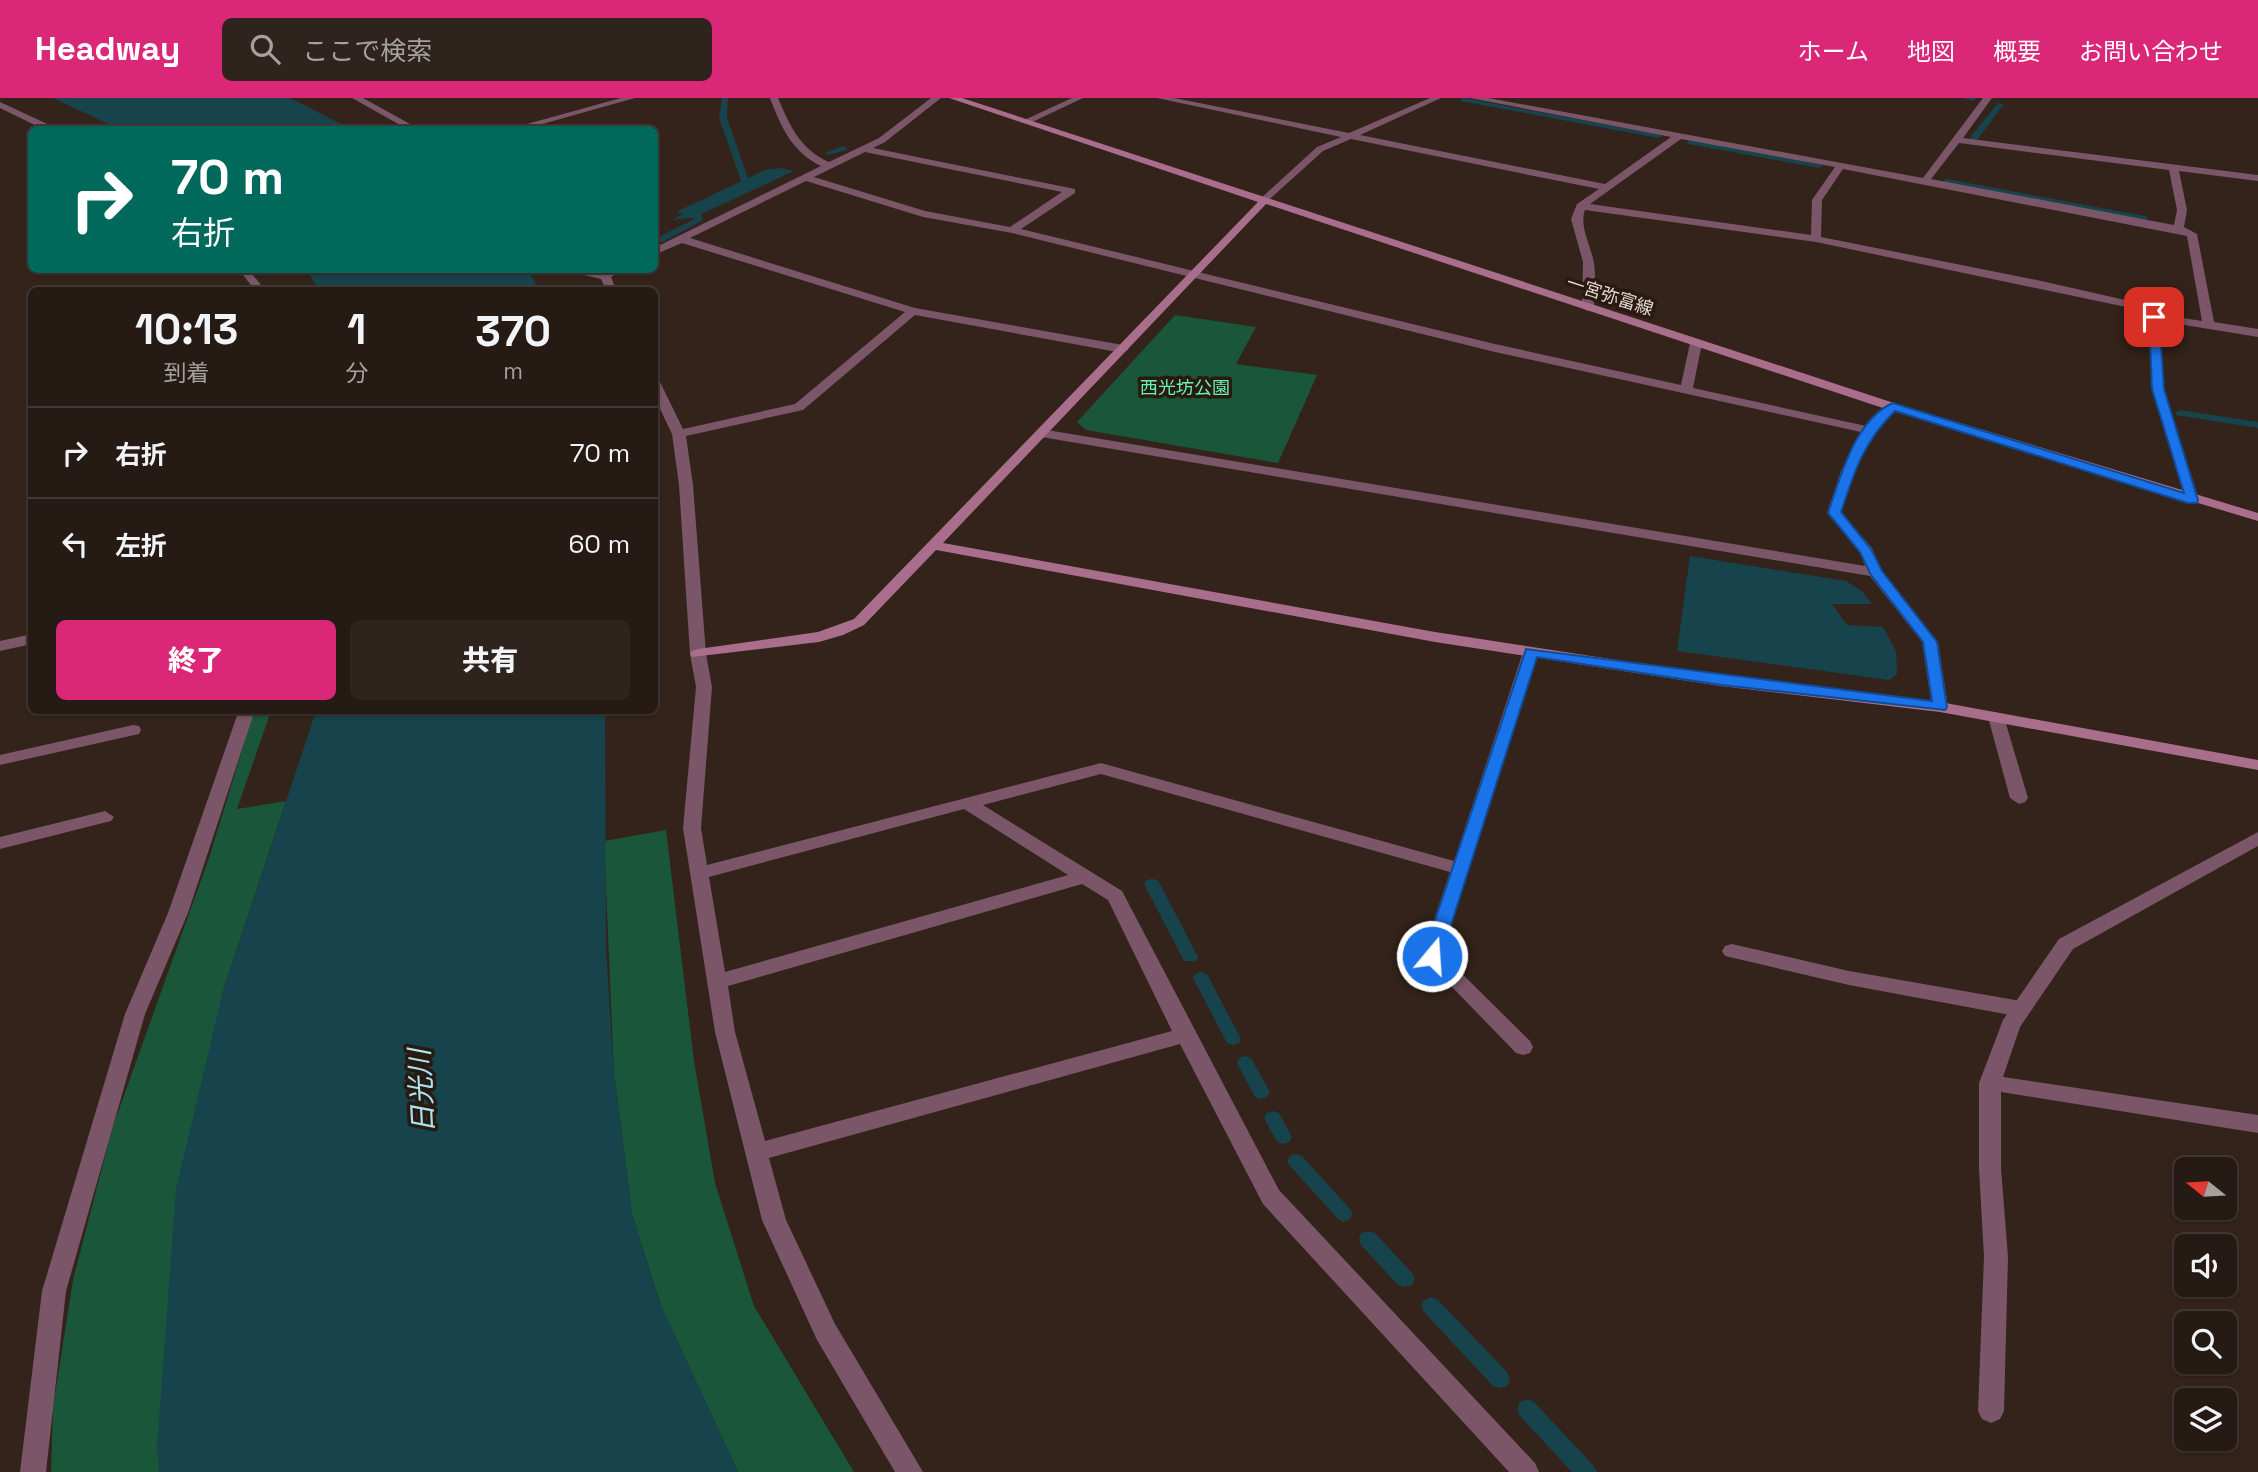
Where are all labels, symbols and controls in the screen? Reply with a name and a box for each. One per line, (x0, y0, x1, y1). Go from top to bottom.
search box (222, 18, 712, 81)
text: Headway (35, 28, 180, 70)
icon: search (246, 30, 284, 68)
text: ここで検索 (302, 34, 432, 68)
text: ホーム (1798, 36, 1869, 67)
text: 地図 (1907, 36, 1955, 67)
text: 概要 (1993, 36, 2041, 67)
text: お問い合わせ (2079, 36, 2223, 67)
text: 70 m (171, 146, 284, 208)
icon: right (56, 154, 147, 245)
text: 右折 (171, 213, 235, 253)
street label: 一宮弥富線 (1564, 271, 1657, 320)
pin (2124, 287, 2184, 347)
icon: arrive (2135, 298, 2173, 336)
text: 10:13 (135, 303, 238, 356)
text: 1 (347, 303, 366, 356)
text: 370 (475, 305, 551, 358)
text: m (503, 356, 523, 386)
text: 到着 (164, 358, 210, 388)
text: 分 (345, 358, 368, 388)
park label: 西光坊公園 (1140, 376, 1230, 399)
icon: right (56, 434, 94, 472)
text: 70 m (570, 436, 630, 470)
text: 右折 (115, 438, 167, 472)
icon: left (56, 525, 94, 563)
text: 60 m (568, 527, 630, 561)
text: 左折 (115, 529, 167, 563)
button: 終了 (56, 620, 336, 700)
button: 共有 (350, 620, 630, 700)
position arrow (1395, 919, 1469, 993)
water label: 日光川 (401, 1045, 441, 1134)
north arrow (2174, 1157, 2236, 1220)
map controls (2174, 1157, 2237, 1451)
button: sound (2174, 1234, 2237, 1297)
button: search (2174, 1311, 2237, 1374)
button: layers (2174, 1388, 2237, 1451)

